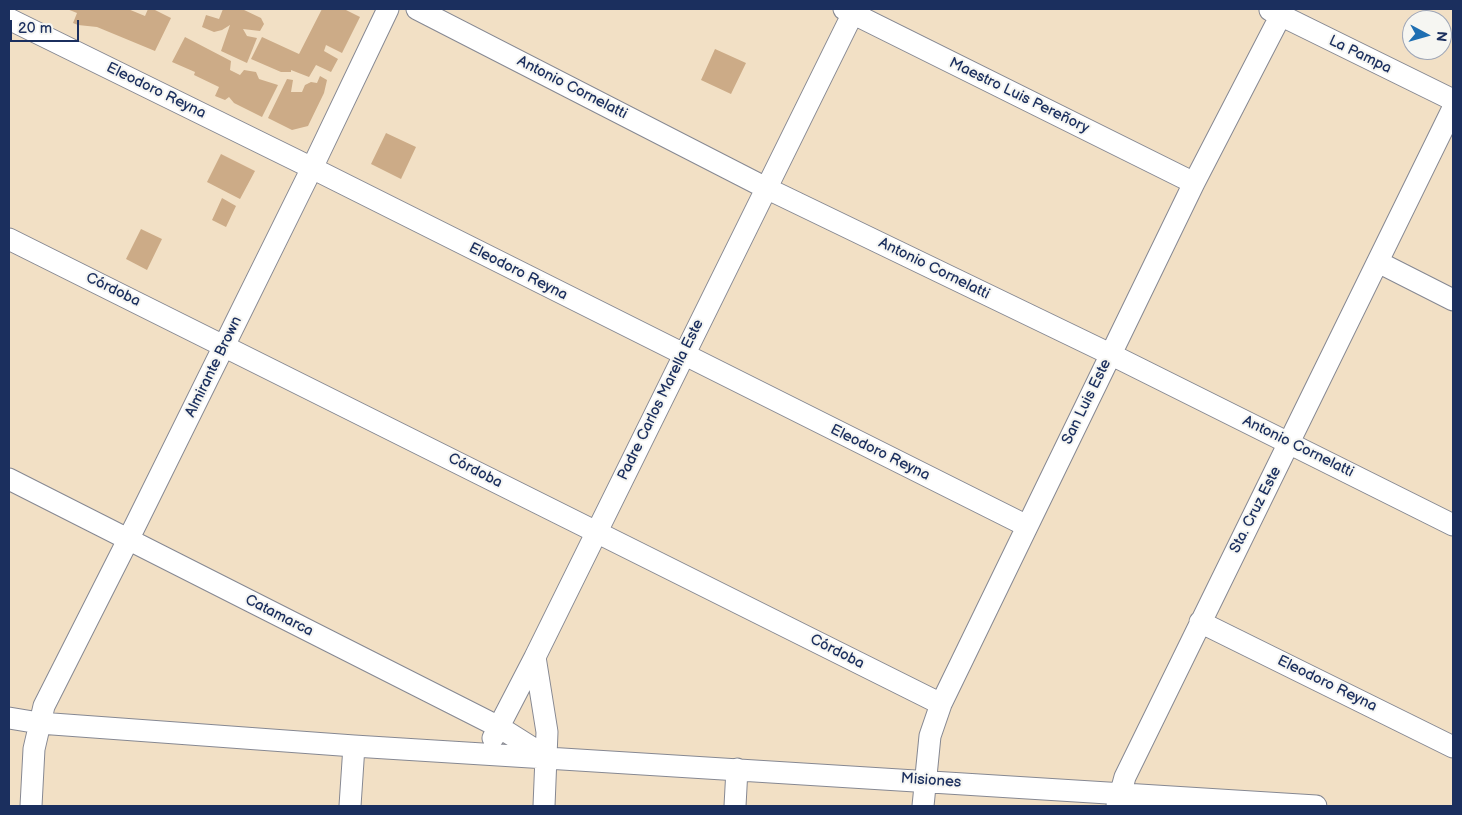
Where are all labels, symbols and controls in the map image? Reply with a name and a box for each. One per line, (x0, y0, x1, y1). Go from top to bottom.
scale bar (12, 10, 81, 42)
north arrow (1402, 10, 1452, 60)
text: 20 m (18, 19, 52, 38)
text: N (1432, 30, 1450, 43)
street label: La Pampa (1326, 32, 1394, 78)
street label: Antonio Cornelatti (514, 52, 630, 124)
street label: Maestro Luis Pereñory (946, 54, 1092, 138)
street label: Eleodoro Reyna (103, 59, 209, 123)
street label: Antonio Cornelatti (876, 234, 992, 304)
street label: Eleodoro Reyna (466, 239, 570, 305)
street label: Córdoba (83, 269, 143, 311)
street label: Almirante Brown (182, 314, 246, 420)
street label: Padre Carlos Marella Este (614, 317, 708, 483)
street label: San Luis Este (1059, 357, 1115, 447)
street label: Antonio Cornelatti (1240, 412, 1356, 482)
street label: Eleodoro Reyna (827, 421, 933, 485)
street label: Córdoba (445, 450, 505, 492)
street label: Sta. Cruz Este (1226, 464, 1286, 556)
street label: Catamarca (242, 591, 316, 641)
street label: Córdoba (807, 631, 867, 673)
street label: Eleodoro Reyna (1274, 652, 1380, 716)
street label: Misiones (900, 770, 962, 792)

